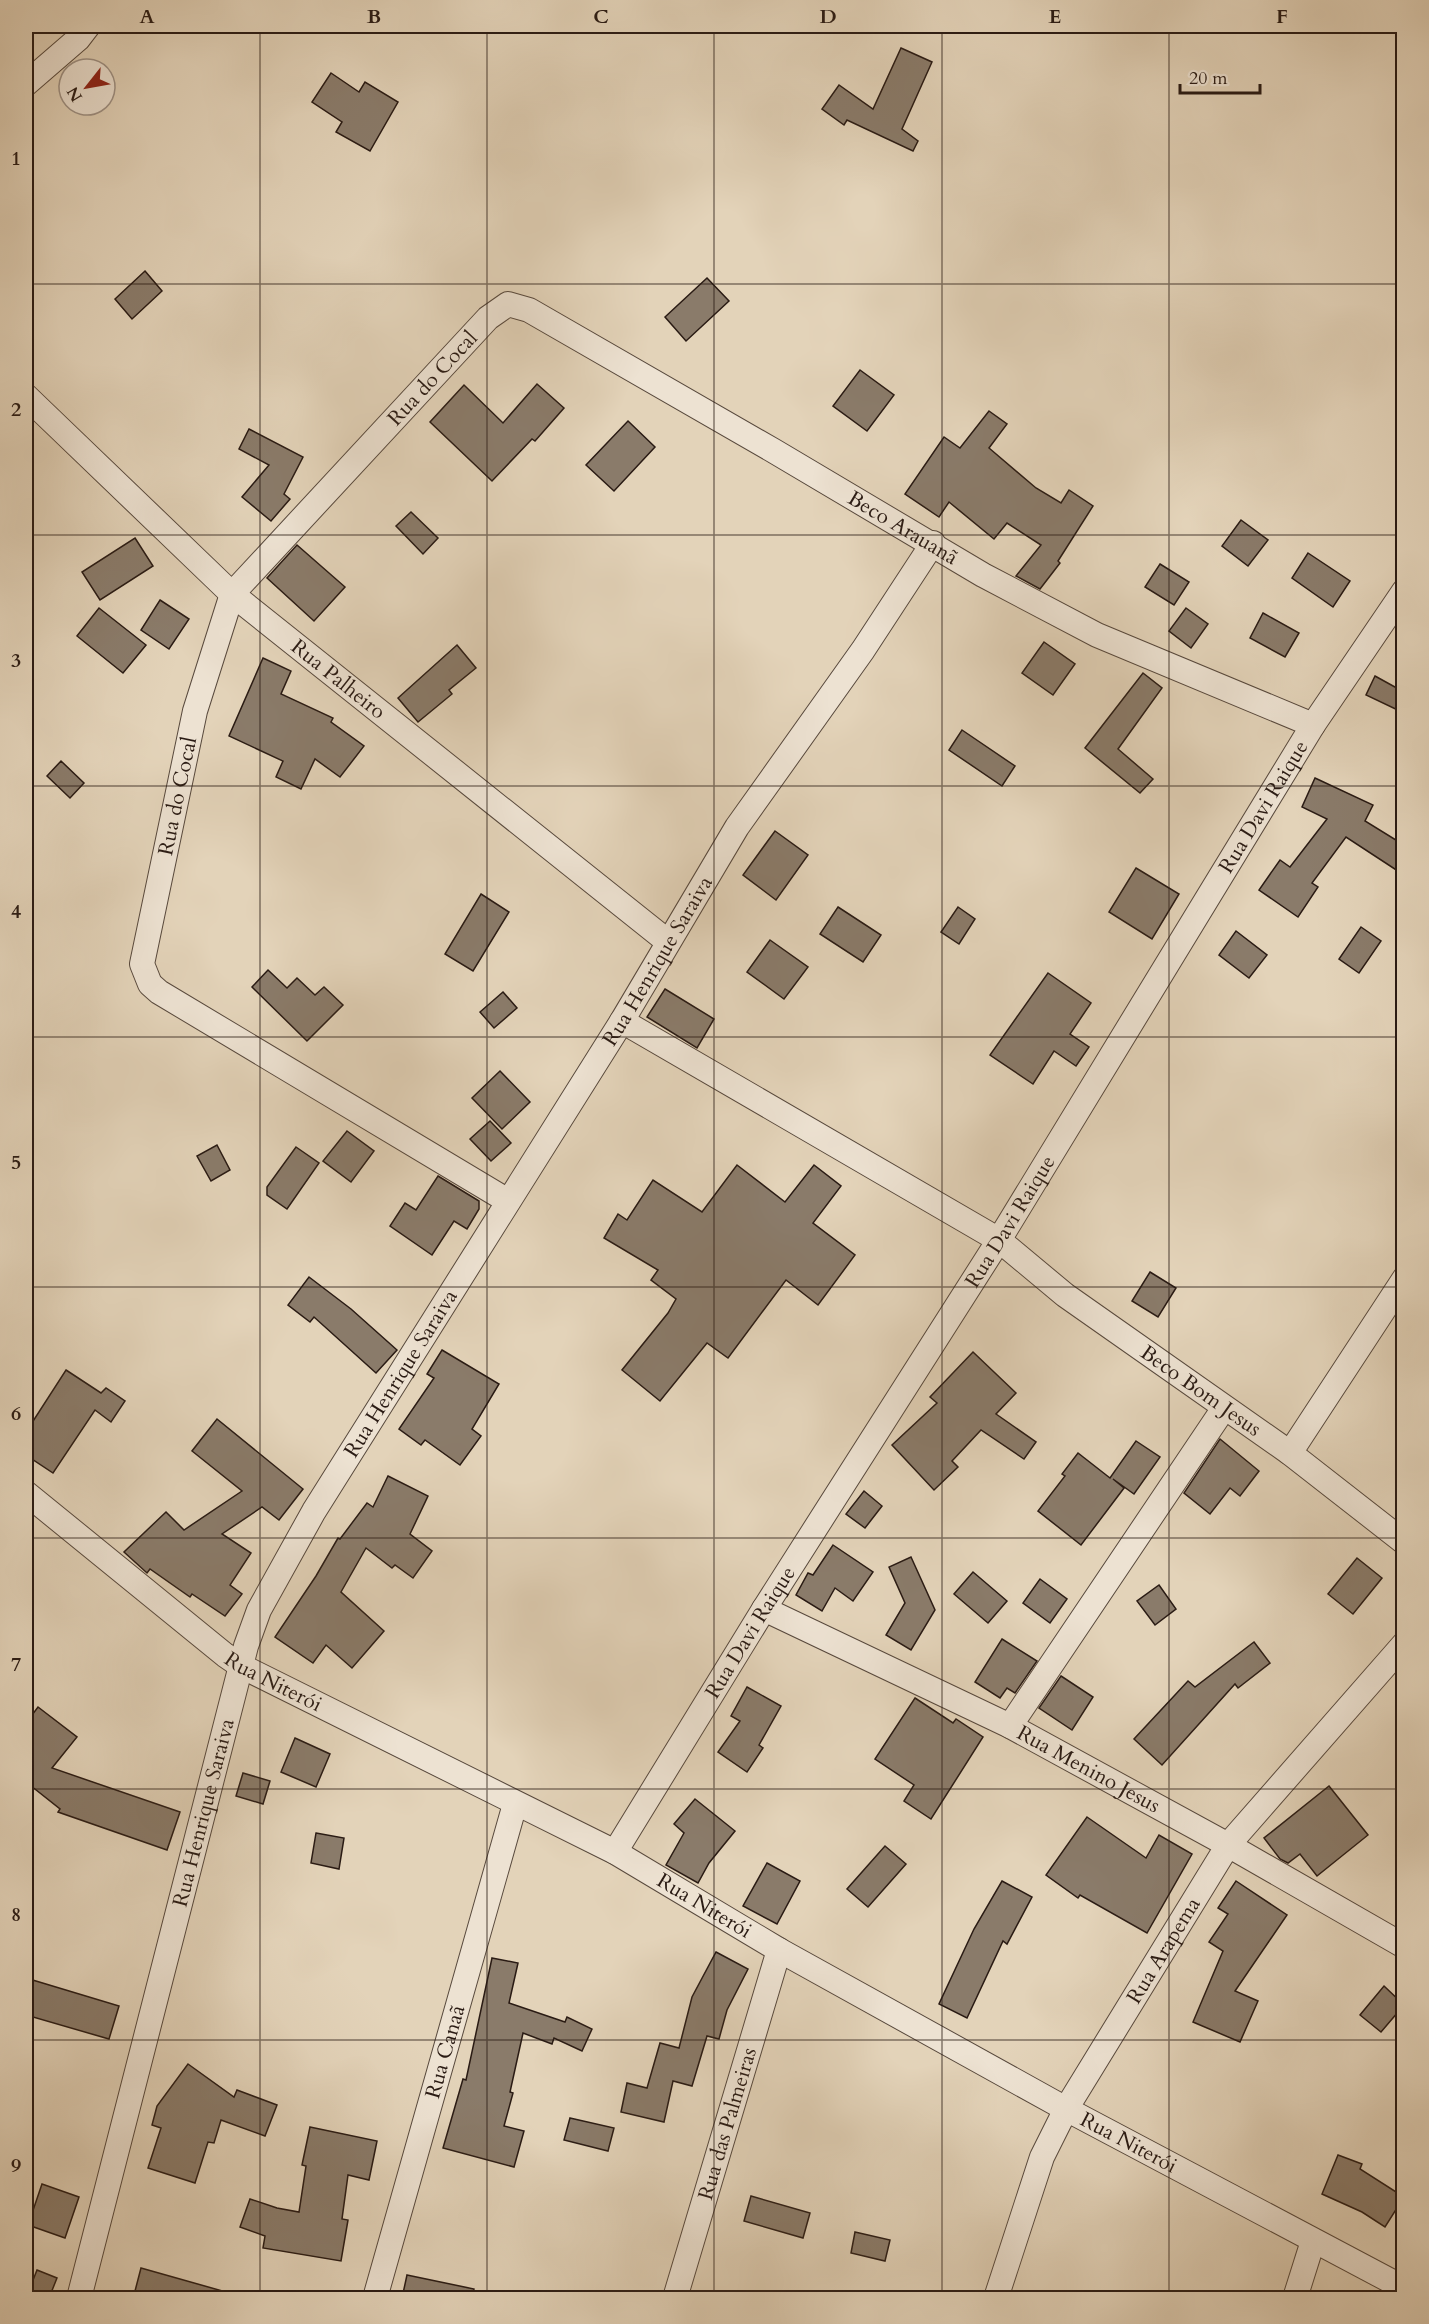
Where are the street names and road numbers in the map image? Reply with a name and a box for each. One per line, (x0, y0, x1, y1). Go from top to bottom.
street label: Rua do Cocal (381, 324, 484, 432)
street label: Beco Arauanã (842, 484, 964, 572)
street label: Rua Palheiro (285, 632, 392, 726)
street label: Rua do Cocal (151, 734, 204, 858)
street label: Rua Davi Raique (1211, 735, 1315, 879)
street label: Rua Henrique Saraiva (595, 871, 719, 1052)
street label: Rua Davi Raique (958, 1150, 1062, 1293)
street label: Rua Henrique Saraiva (337, 1284, 464, 1463)
street label: Beco Bom Jesus (1135, 1338, 1267, 1443)
street label: Rua Davi Raique (698, 1560, 802, 1704)
street label: Rua Niterói (219, 1644, 327, 1719)
street label: Rua Henrique Saraiva (165, 1715, 241, 1910)
street label: Rua Menino Jesus (1012, 1718, 1165, 1820)
street label: Rua Niterói (652, 1866, 757, 1945)
street label: Rua Arapema (1120, 1892, 1207, 2009)
street label: Rua Canaã (418, 2002, 472, 2102)
street label: Rua das Palmeiras (691, 2044, 764, 2203)
street label: Rua Niterói (1075, 2105, 1182, 2180)

